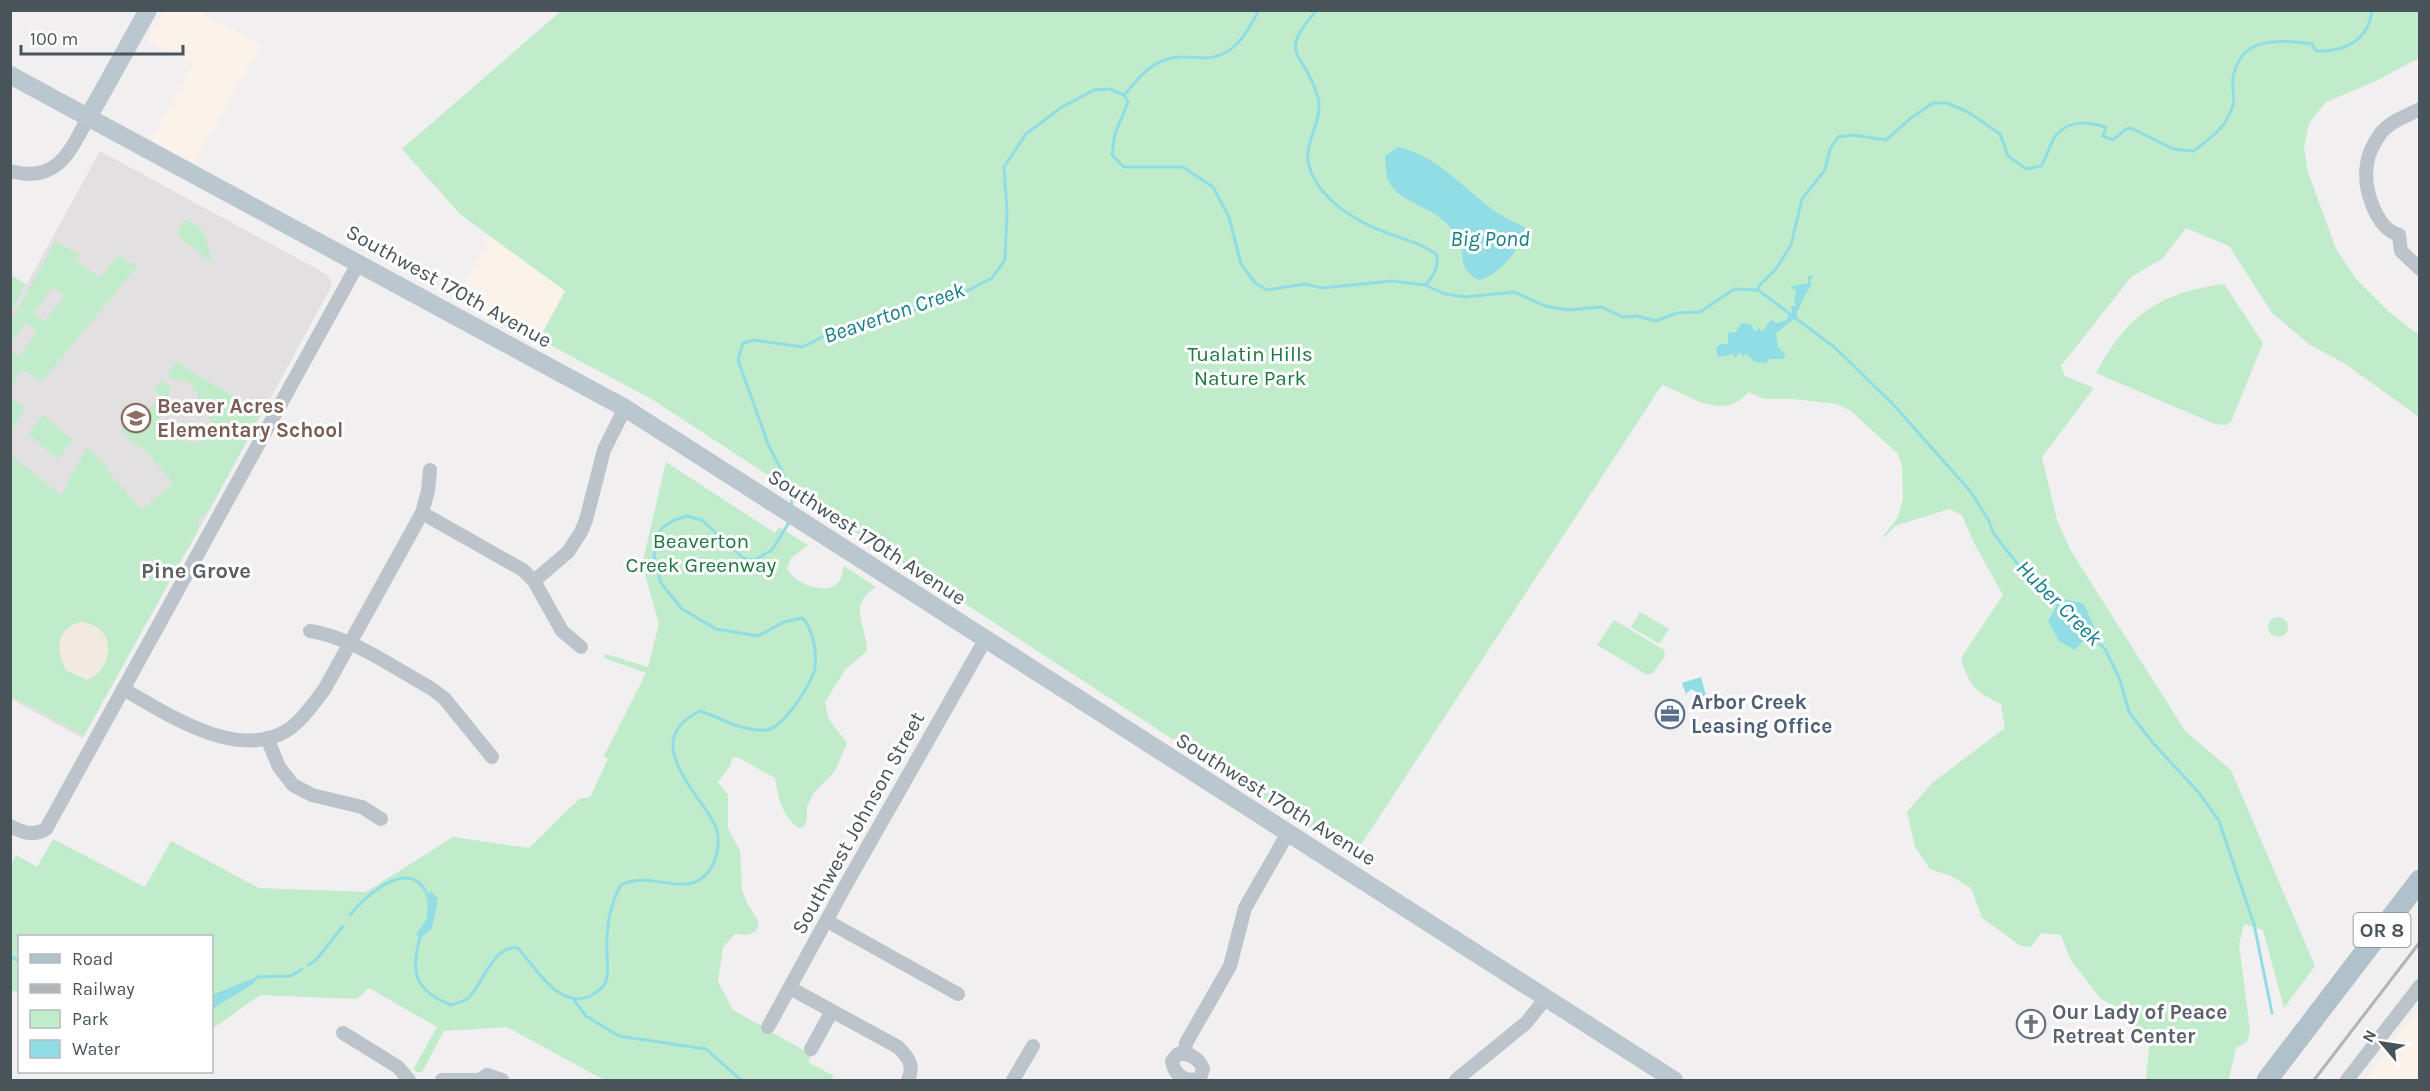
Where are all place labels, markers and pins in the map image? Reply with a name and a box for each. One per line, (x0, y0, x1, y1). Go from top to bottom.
place label: Beaver Acres Elementary School (157, 394, 343, 442)
school or university icon: Beaver Acres Elementary School (120, 402, 152, 434)
place label: Arbor Creek Leasing Office (1691, 690, 1832, 738)
office icon: Arbor Creek Leasing Office (1654, 698, 1686, 730)
place label: Our Lady of Peace Retreat Center (2052, 1000, 2227, 1048)
church icon: Our Lady of Peace Retreat Center (2015, 1008, 2047, 1040)

